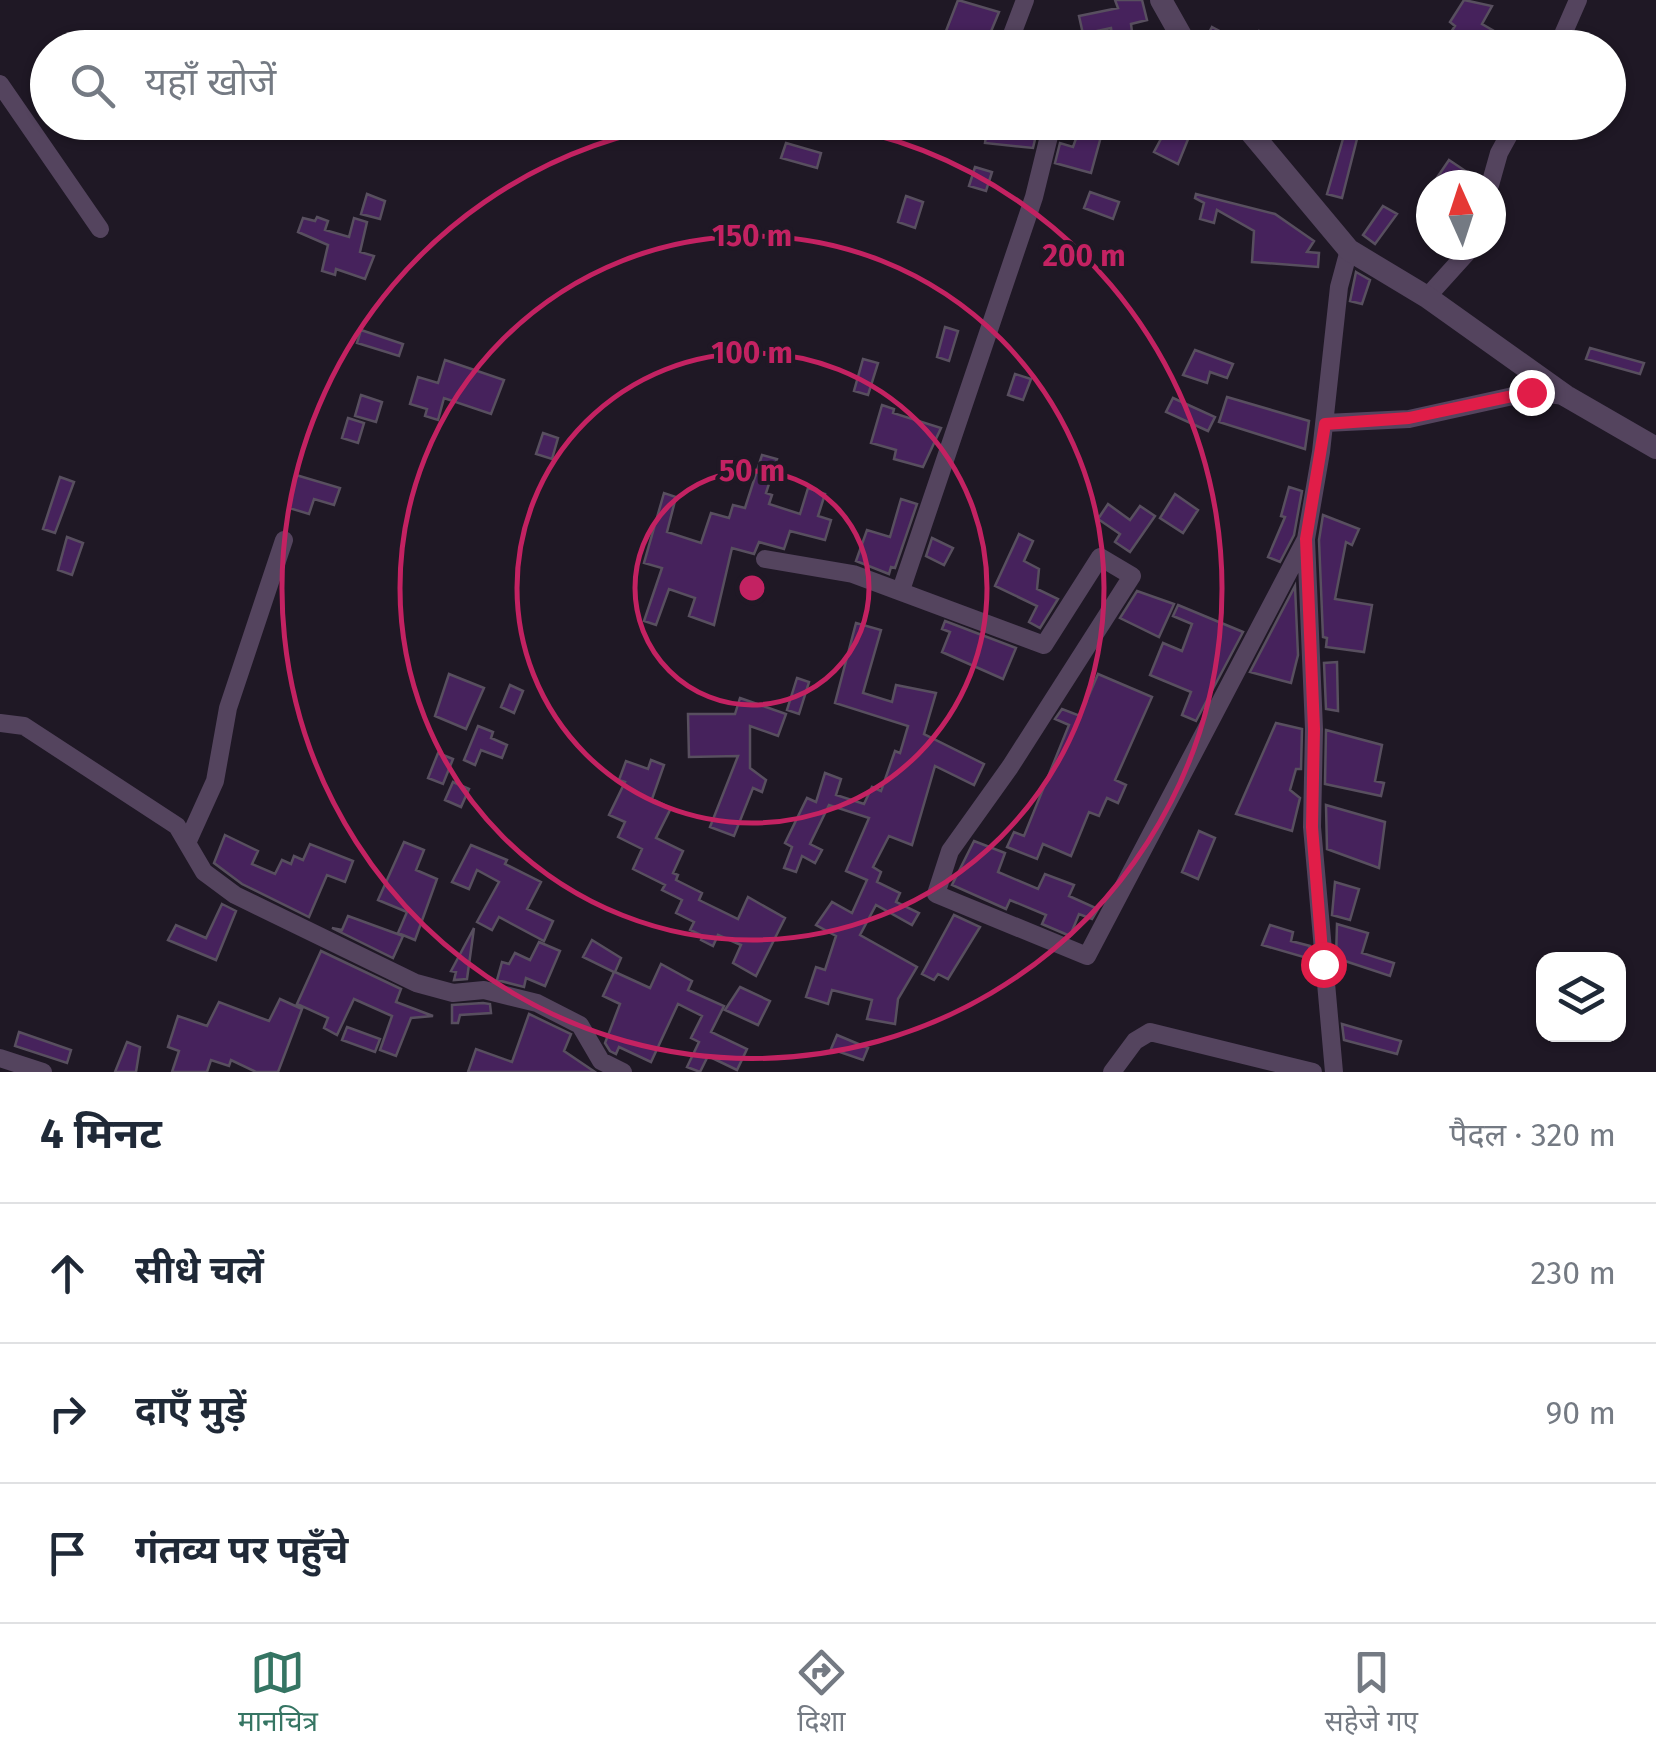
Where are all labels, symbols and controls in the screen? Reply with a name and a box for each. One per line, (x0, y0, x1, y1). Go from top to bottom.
search box (30, 30, 1626, 140)
icon: search (65, 58, 120, 113)
text: यहाँ खोजें (145, 59, 276, 105)
north arrow (1416, 170, 1506, 260)
text: 150 m (712, 218, 792, 254)
text: 200 m (1042, 238, 1126, 274)
text: 100 m (711, 335, 793, 371)
route end (1509, 370, 1555, 416)
text: 50 m (719, 453, 785, 489)
centre of rings (734, 570, 770, 606)
route start (1301, 942, 1347, 988)
map controls (1536, 952, 1626, 1042)
button: layers (1536, 952, 1626, 1042)
text: 4 मिनट (40, 1109, 162, 1159)
text: पैदल · 320 m (1449, 1116, 1616, 1154)
icon: ahead (40, 1246, 95, 1301)
text: सीधे चलें (135, 1247, 264, 1293)
text: 230 m (1531, 1254, 1616, 1292)
icon: right (40, 1386, 95, 1441)
text: दाएँ मुड़ें (135, 1387, 246, 1433)
text: 90 m (1545, 1394, 1616, 1432)
icon: arrive (40, 1526, 95, 1581)
text: गंतव्य पर पहुँचे (135, 1527, 348, 1573)
tab: मानचित्र (238, 1645, 318, 1742)
tab: दिशा (794, 1645, 849, 1742)
tab: सहेजे गए (1325, 1645, 1418, 1742)

